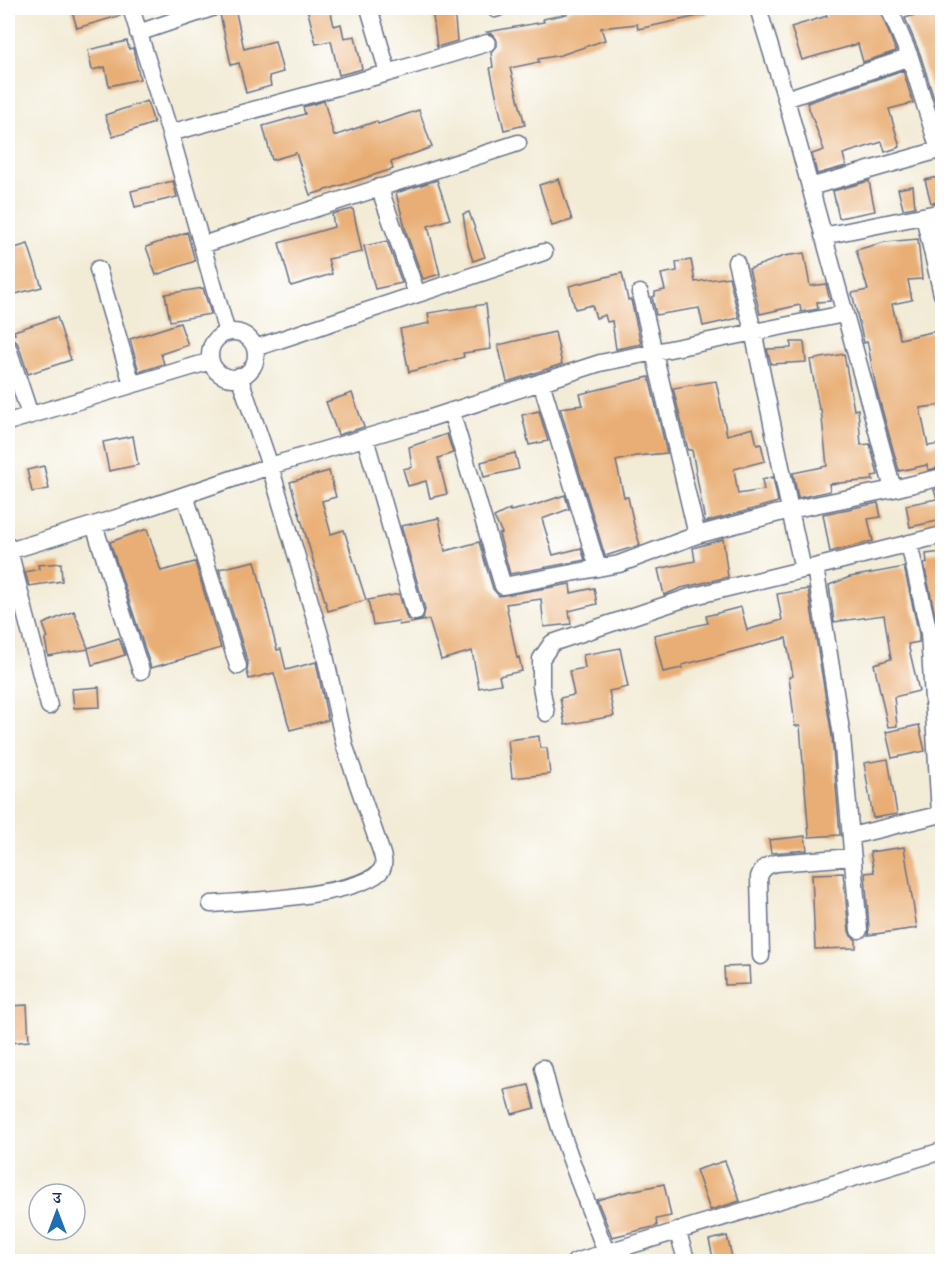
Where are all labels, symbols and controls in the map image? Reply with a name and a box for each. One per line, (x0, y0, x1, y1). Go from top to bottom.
north arrow (27, 1182, 87, 1242)
text: उ (52, 1188, 63, 1208)

